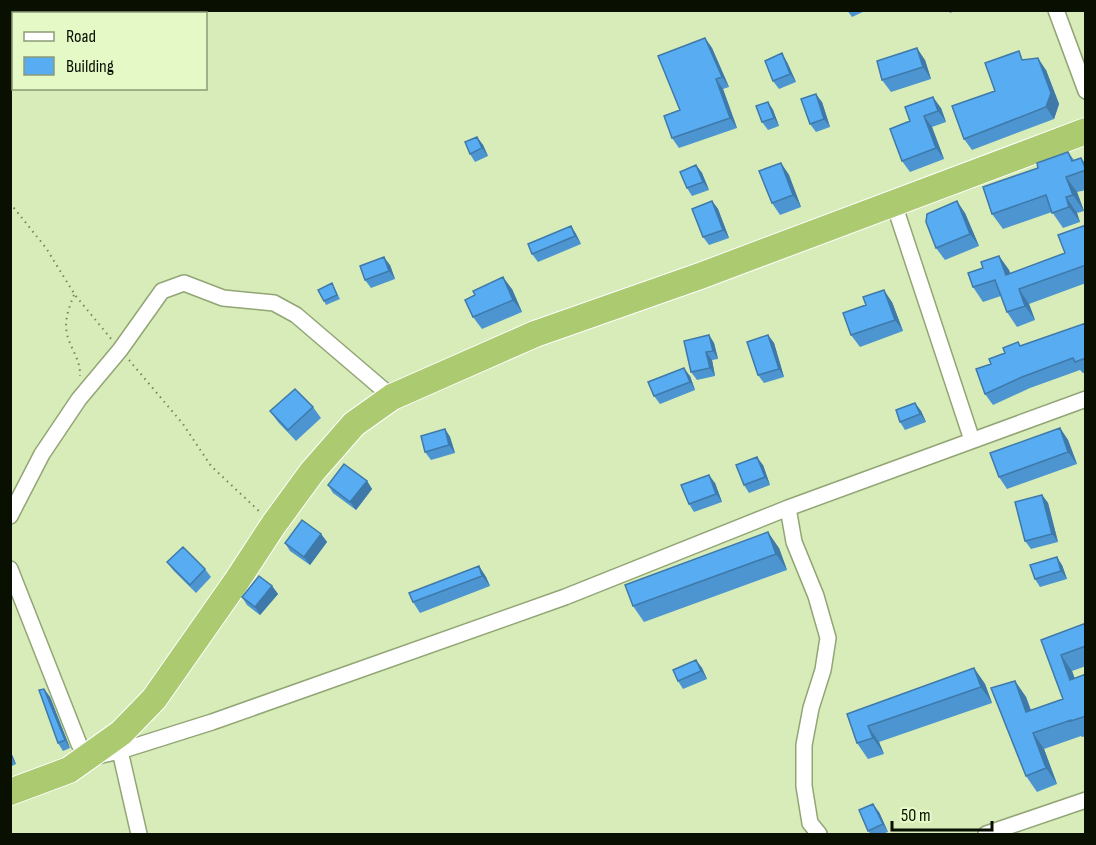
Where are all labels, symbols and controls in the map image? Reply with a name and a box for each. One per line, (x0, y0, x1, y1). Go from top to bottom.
legend (12, 12, 207, 90)
text: Road (66, 26, 96, 47)
text: Building (66, 56, 114, 77)
scale bar (892, 794, 992, 832)
text: 50 m (901, 805, 931, 826)

